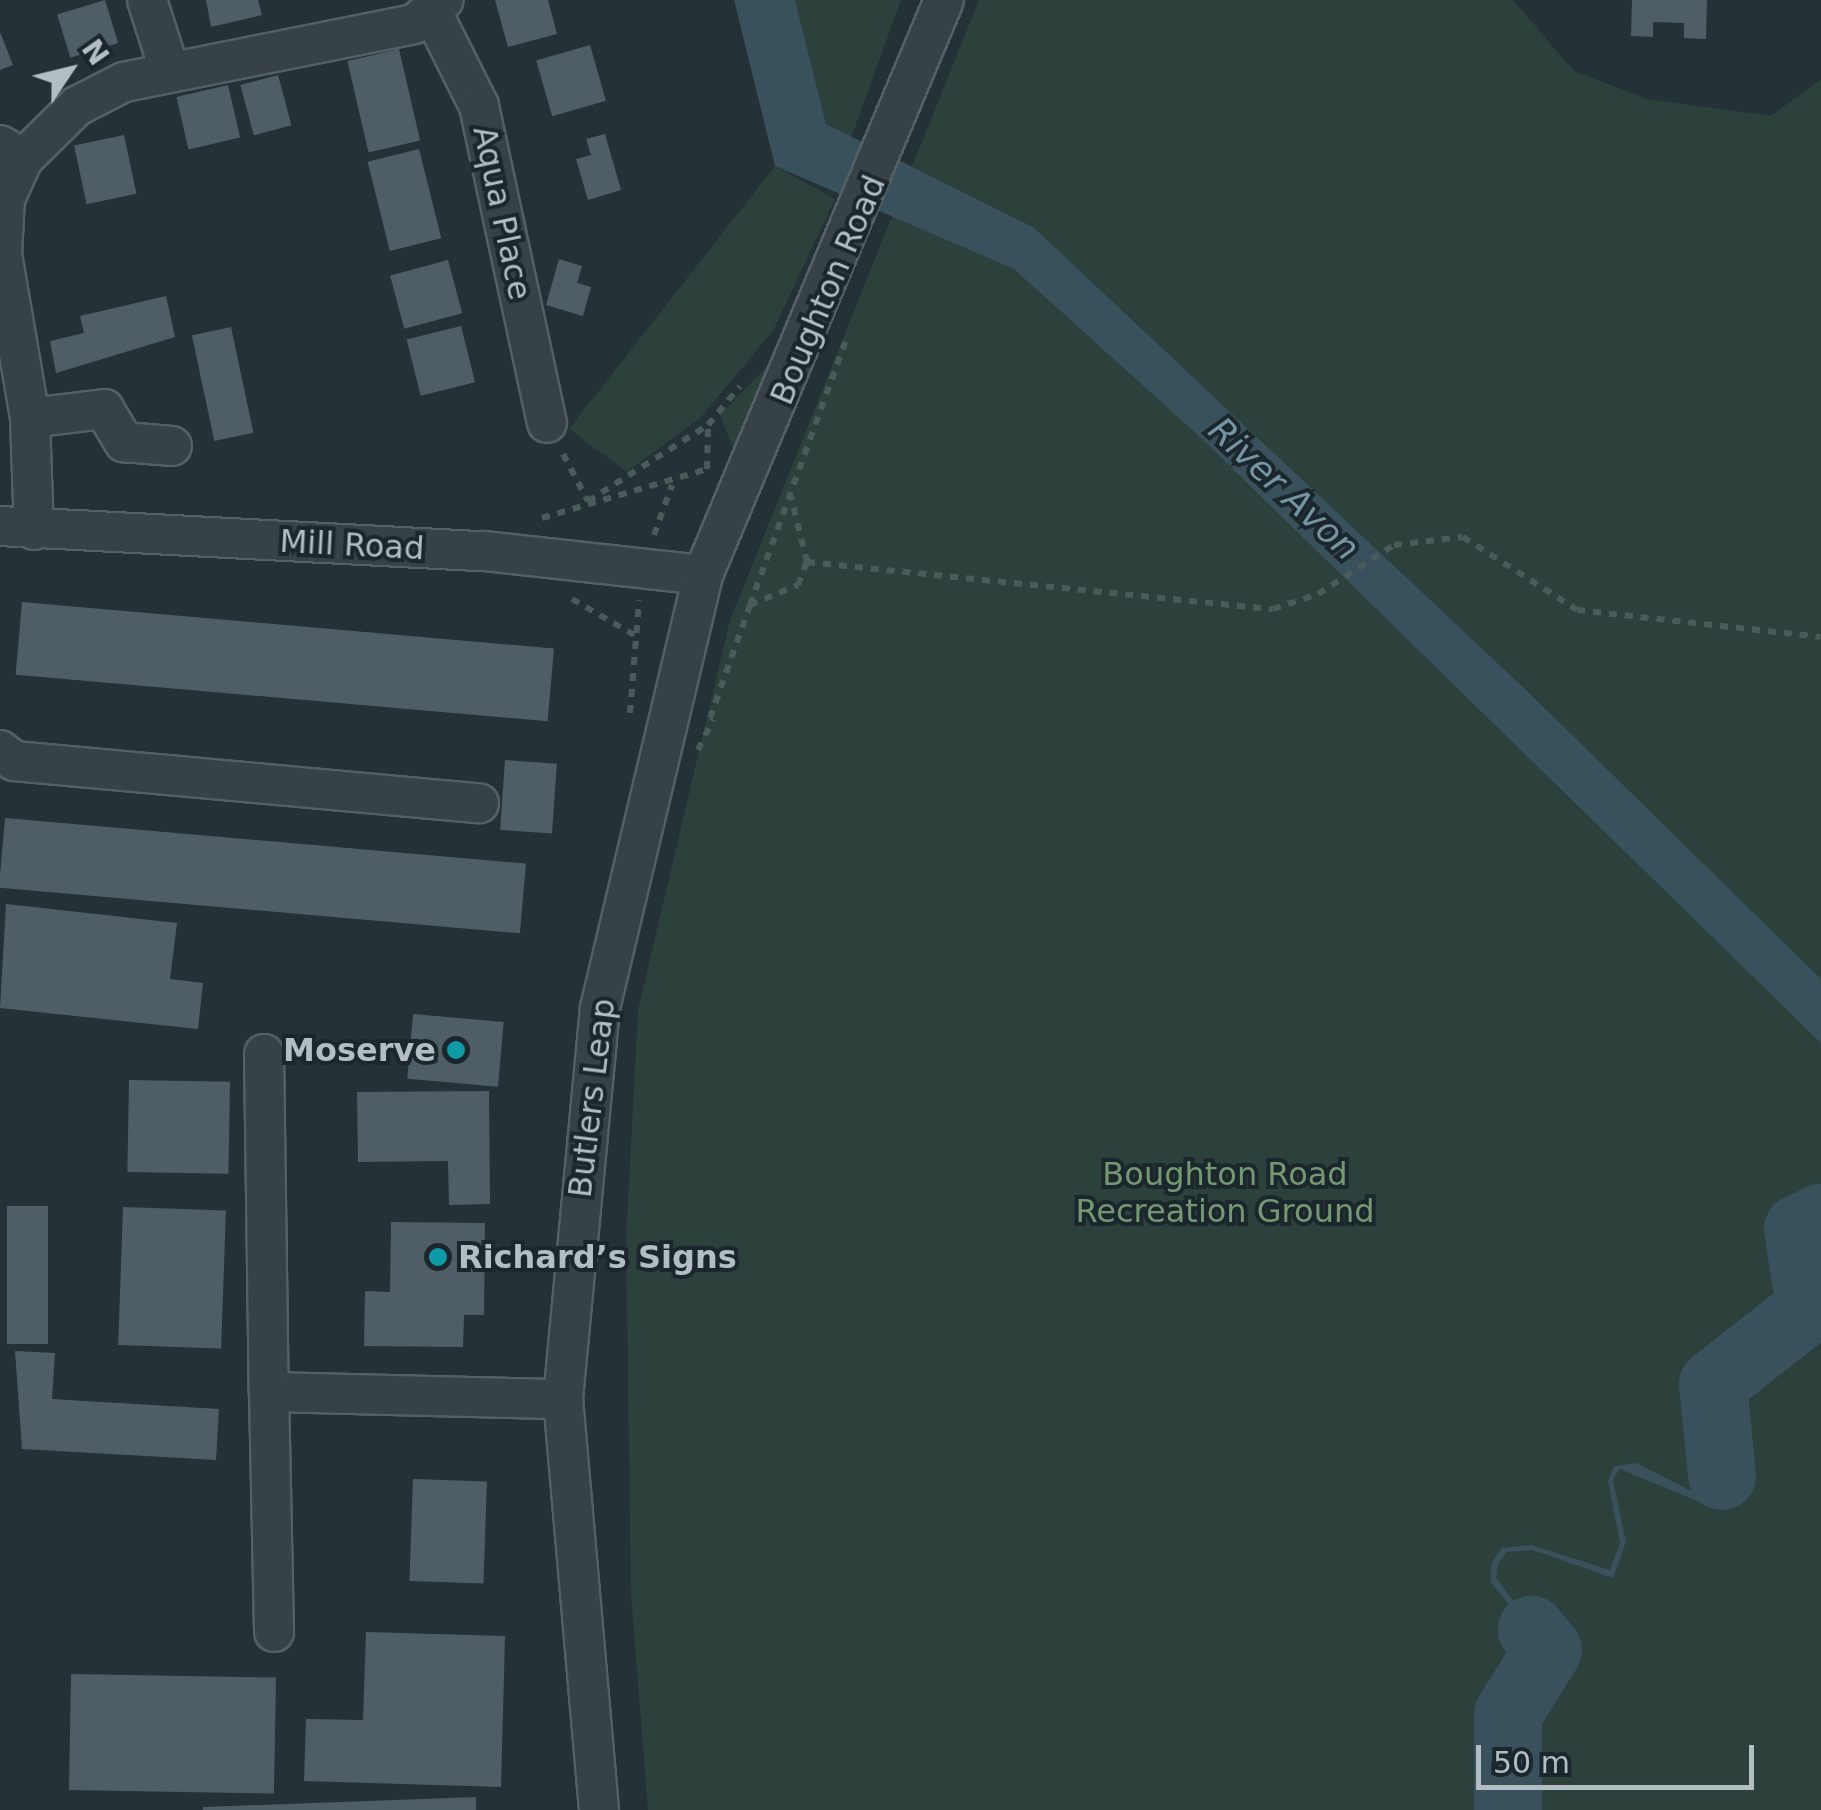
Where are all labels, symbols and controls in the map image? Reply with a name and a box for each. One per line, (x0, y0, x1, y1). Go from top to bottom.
north arrow (20, 20, 120, 120)
text: N (75, 33, 115, 72)
street label: Aqua Place (465, 123, 539, 303)
street label: Boughton Road (762, 170, 894, 410)
water label: River Avon (1200, 409, 1368, 569)
street label: Mill Road (279, 522, 425, 568)
street label: Butlers Leap (561, 996, 623, 1200)
place label: Moserve (283, 1031, 436, 1069)
marker: Moserve (445, 1039, 467, 1061)
park label: Boughton Road Recreation Ground (1076, 1156, 1374, 1231)
place label: Richard’s Signs (458, 1238, 737, 1276)
marker: Richard’s Signs (427, 1246, 449, 1268)
scale bar (1481, 1725, 1758, 1787)
text: 50 m (1493, 1745, 1570, 1780)

